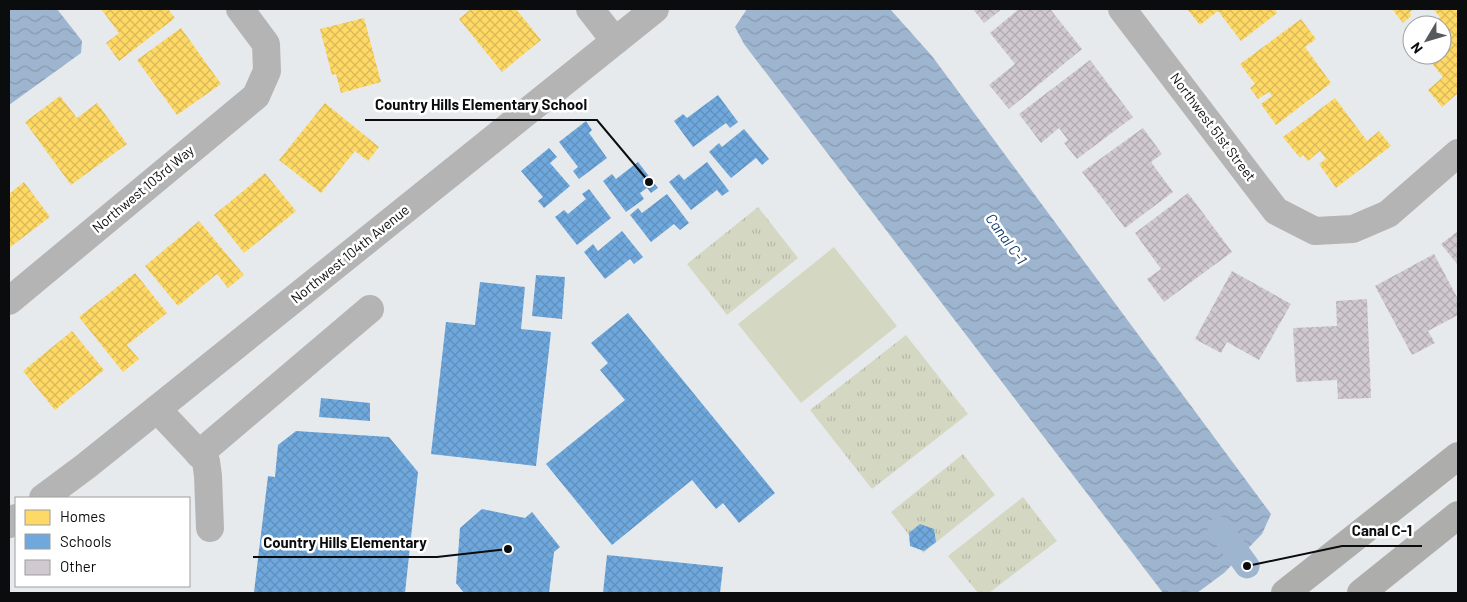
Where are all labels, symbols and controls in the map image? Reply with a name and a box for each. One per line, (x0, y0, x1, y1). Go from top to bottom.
north arrow (1402, 15, 1452, 65)
text: N (1407, 39, 1426, 57)
street label: Northwest 51st Street (1167, 69, 1260, 184)
callout: Country Hills Elementary School (365, 90, 597, 120)
text: Country Hills Elementary School (375, 95, 587, 113)
street label: Northwest 103rd Way (88, 141, 197, 236)
street label: Northwest 104th Avenue (287, 201, 412, 307)
water label: Canal C-1 (982, 210, 1031, 267)
legend (15, 497, 190, 587)
text: Homes (60, 507, 105, 525)
callout: Canal C-1 (1342, 516, 1422, 546)
text: Canal C-1 (1352, 521, 1412, 539)
callout: Country Hills Elementary (253, 527, 437, 557)
text: Schools (60, 532, 112, 550)
text: Country Hills Elementary (263, 533, 427, 551)
text: Other (60, 557, 97, 575)

